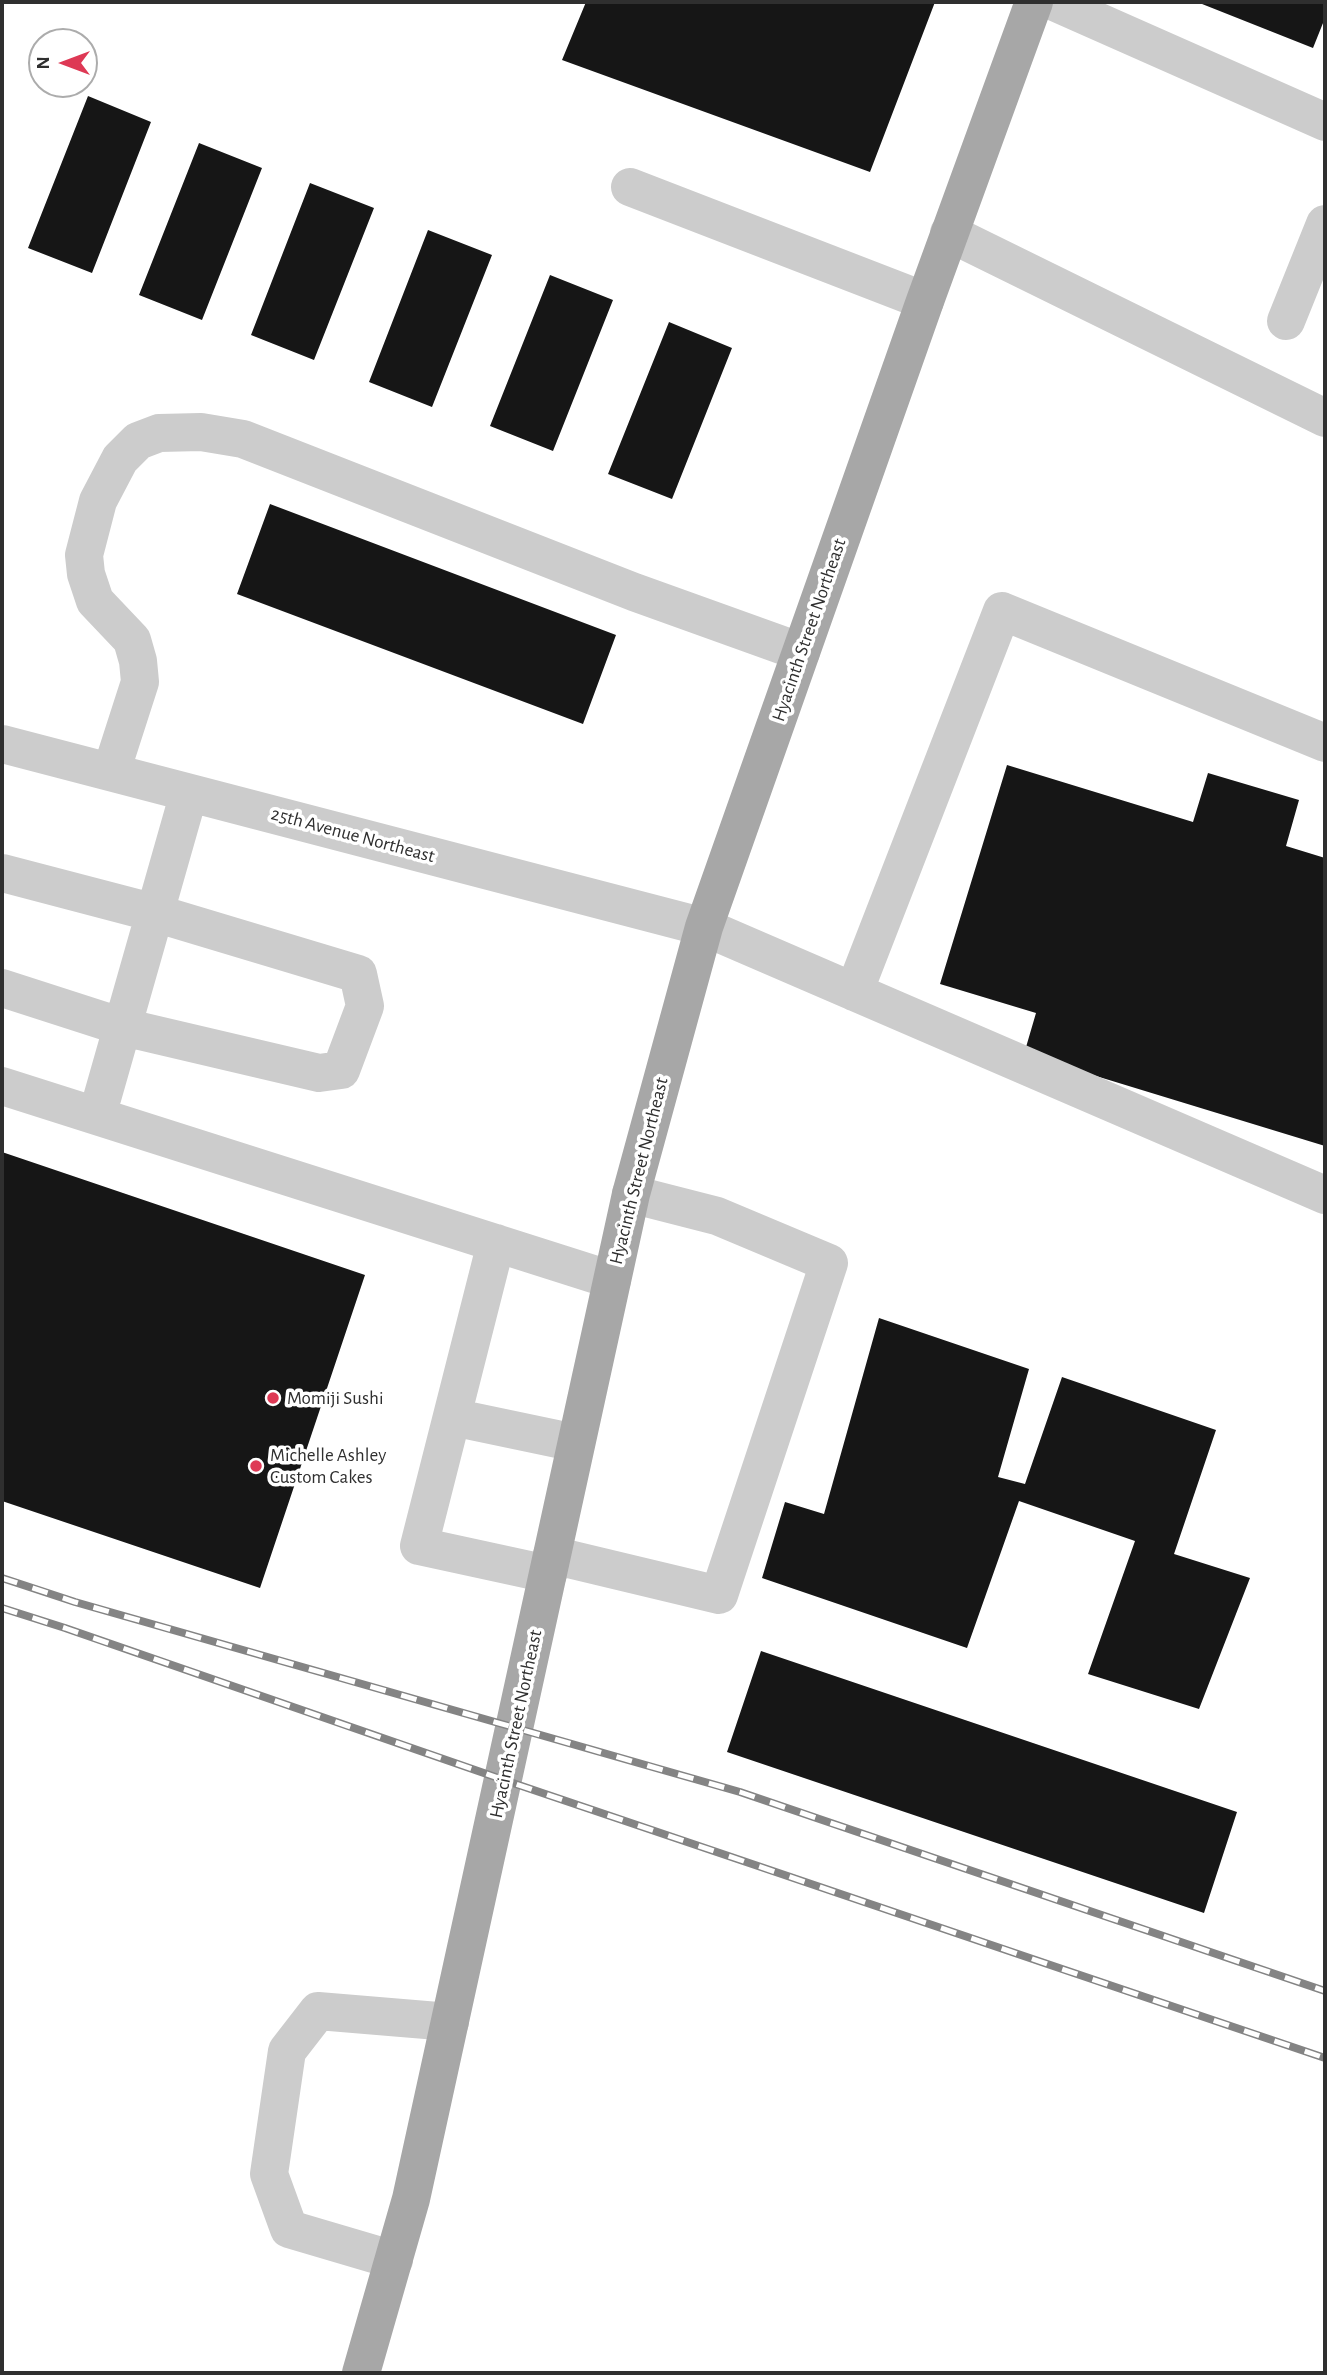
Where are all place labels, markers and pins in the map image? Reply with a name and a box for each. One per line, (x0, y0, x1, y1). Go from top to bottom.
place label: Momiji Sushi (287, 1387, 383, 1409)
marker: Momiji Sushi (265, 1390, 281, 1406)
place label: Michelle Ashley Custom Cakes (270, 1444, 386, 1488)
marker: Michelle Ashley Custom Cakes (248, 1458, 264, 1474)

